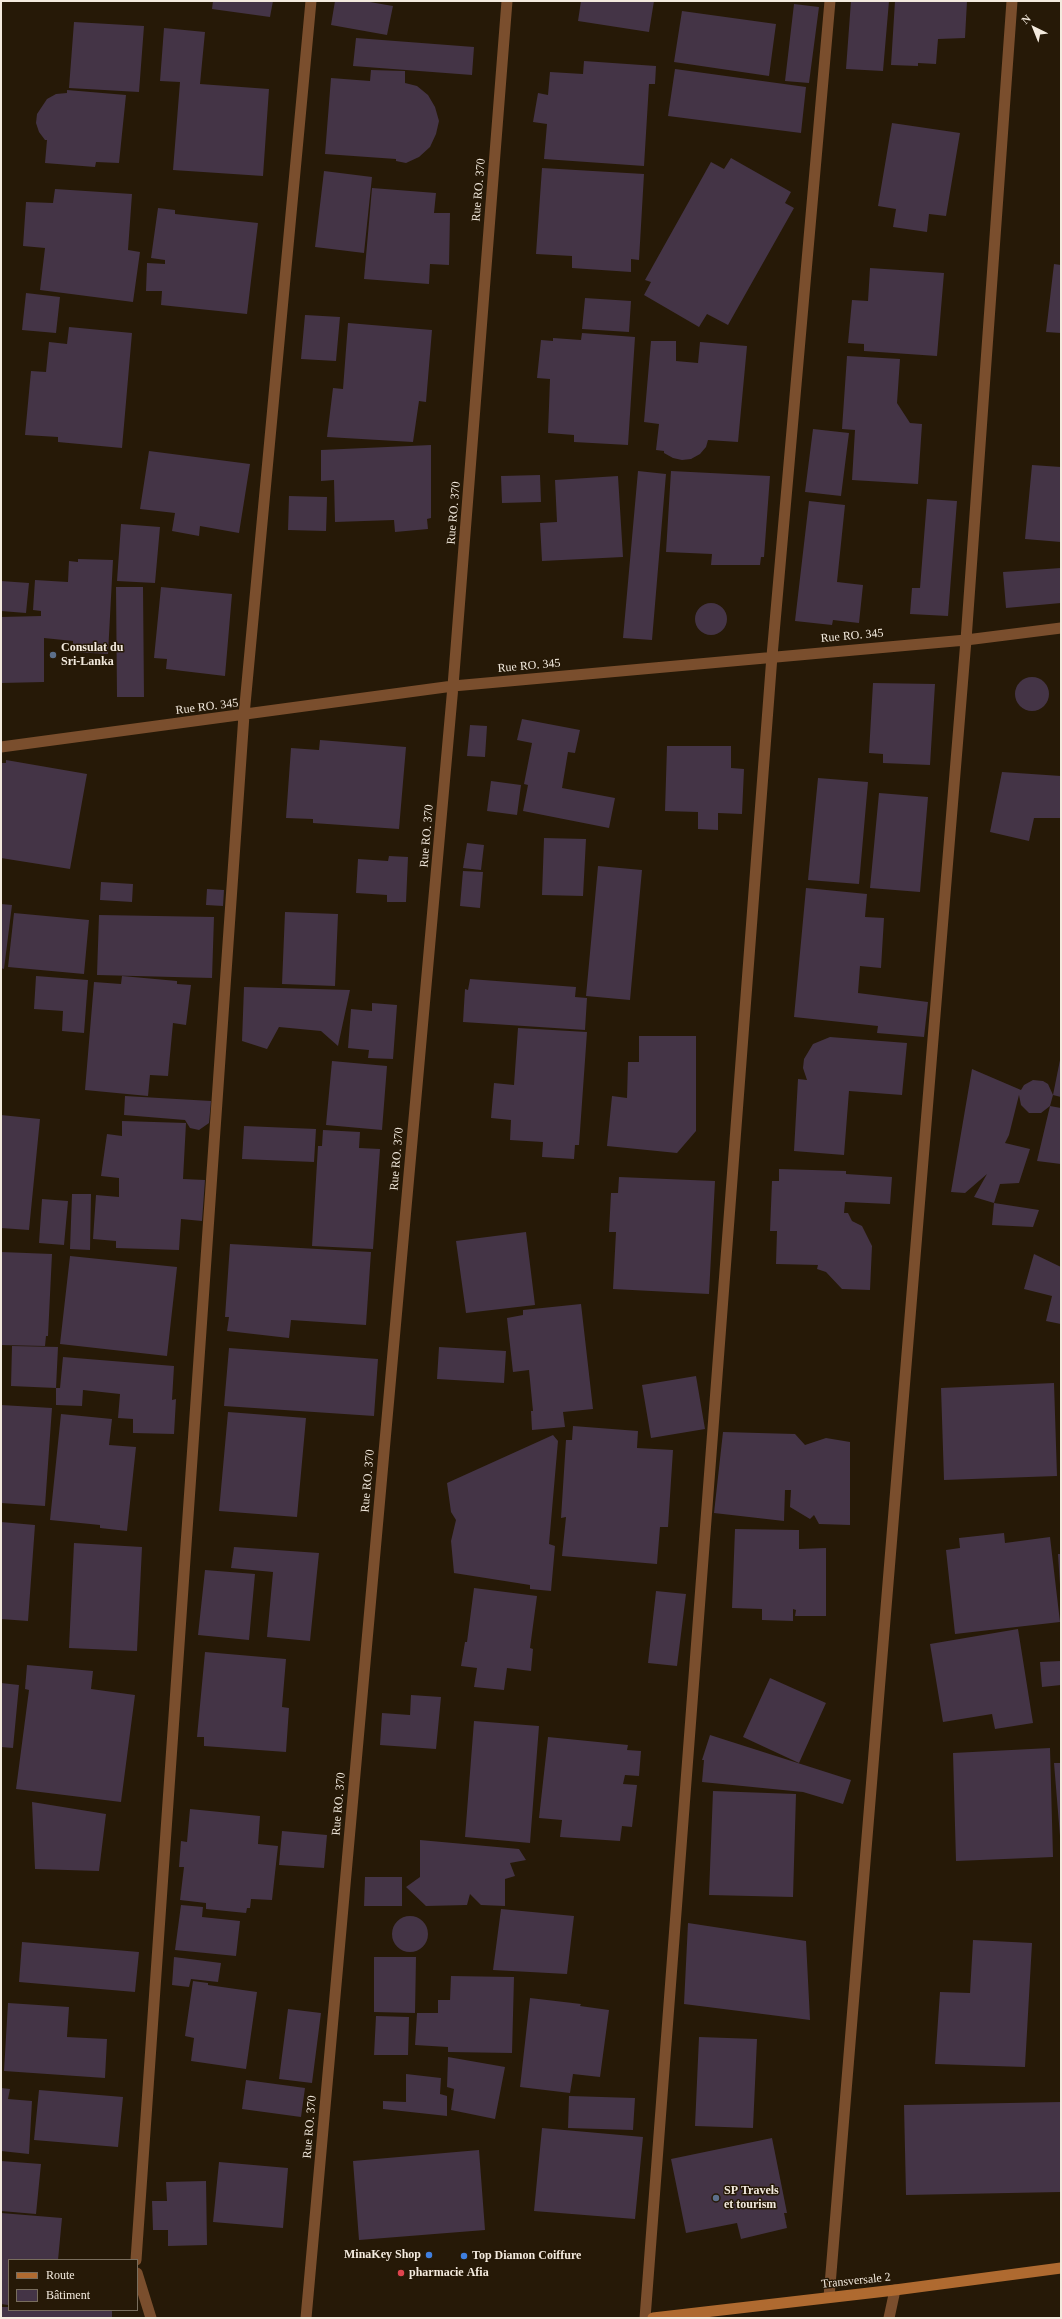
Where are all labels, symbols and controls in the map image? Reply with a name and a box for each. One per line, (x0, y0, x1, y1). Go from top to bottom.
north arrow (1014, 8, 1054, 48)
text: N (1019, 12, 1033, 26)
street label: Rue RO. 370 (469, 158, 489, 222)
street label: Rue RO. 370 (444, 481, 464, 545)
street label: Rue RO. 345 (820, 626, 884, 646)
place label: Consulat du Sri-Lanka (61, 641, 123, 669)
marker: Consulat du Sri-Lanka (48, 650, 58, 660)
street label: Rue RO. 345 (497, 656, 561, 676)
street label: Rue RO. 345 (175, 696, 239, 718)
street label: Rue RO. 370 (417, 804, 437, 868)
street label: Rue RO. 370 (387, 1127, 407, 1191)
street label: Rue RO. 370 (358, 1449, 378, 1513)
street label: Rue RO. 370 (329, 1772, 349, 1836)
street label: Rue RO. 370 (300, 2095, 320, 2159)
place label: SP Travels et tourism (724, 2184, 779, 2212)
marker: SP Travels et tourism (711, 2193, 721, 2203)
place label: MinaKey Shop (344, 2248, 421, 2262)
place label: Top Diamon Coiffure (472, 2249, 581, 2263)
marker: MinaKey Shop (424, 2250, 434, 2260)
marker: Top Diamon Coiffure (459, 2251, 469, 2261)
legend (8, 2259, 138, 2311)
place label: pharmacie Afia (409, 2266, 489, 2280)
text: Route (46, 2268, 75, 2282)
marker: pharmacie Afia (396, 2268, 406, 2278)
street label: Transversale 2 (820, 2270, 892, 2292)
text: Bâtiment (46, 2288, 90, 2302)

